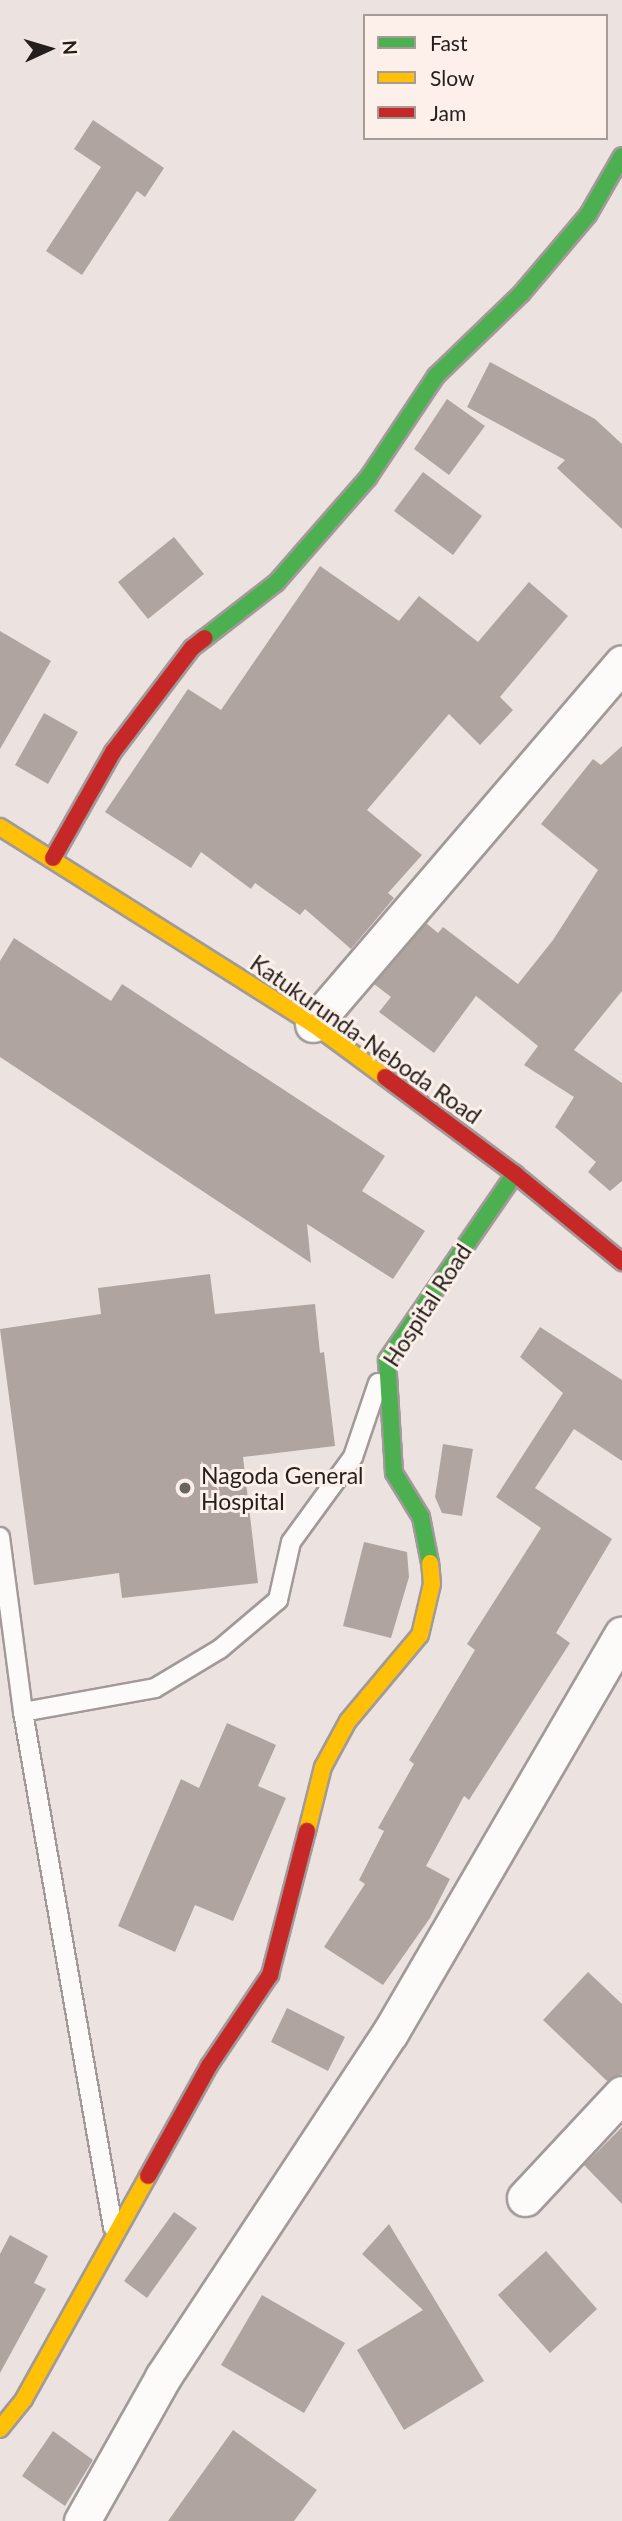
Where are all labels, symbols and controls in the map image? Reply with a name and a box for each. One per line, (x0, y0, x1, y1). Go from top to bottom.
north arrow (14, 14, 84, 84)
legend (363, 14, 608, 140)
text: Fast (430, 30, 467, 55)
text: N (58, 39, 82, 56)
text: Slow (430, 65, 474, 90)
text: Jam (430, 100, 466, 125)
street label: Katukurunda-Neboda Road (245, 949, 487, 1129)
street label: Hospital Road (377, 1239, 477, 1371)
place label: Nagoda General Hospital (201, 1461, 363, 1515)
marker: Nagoda General Hospital (175, 1478, 195, 1498)

